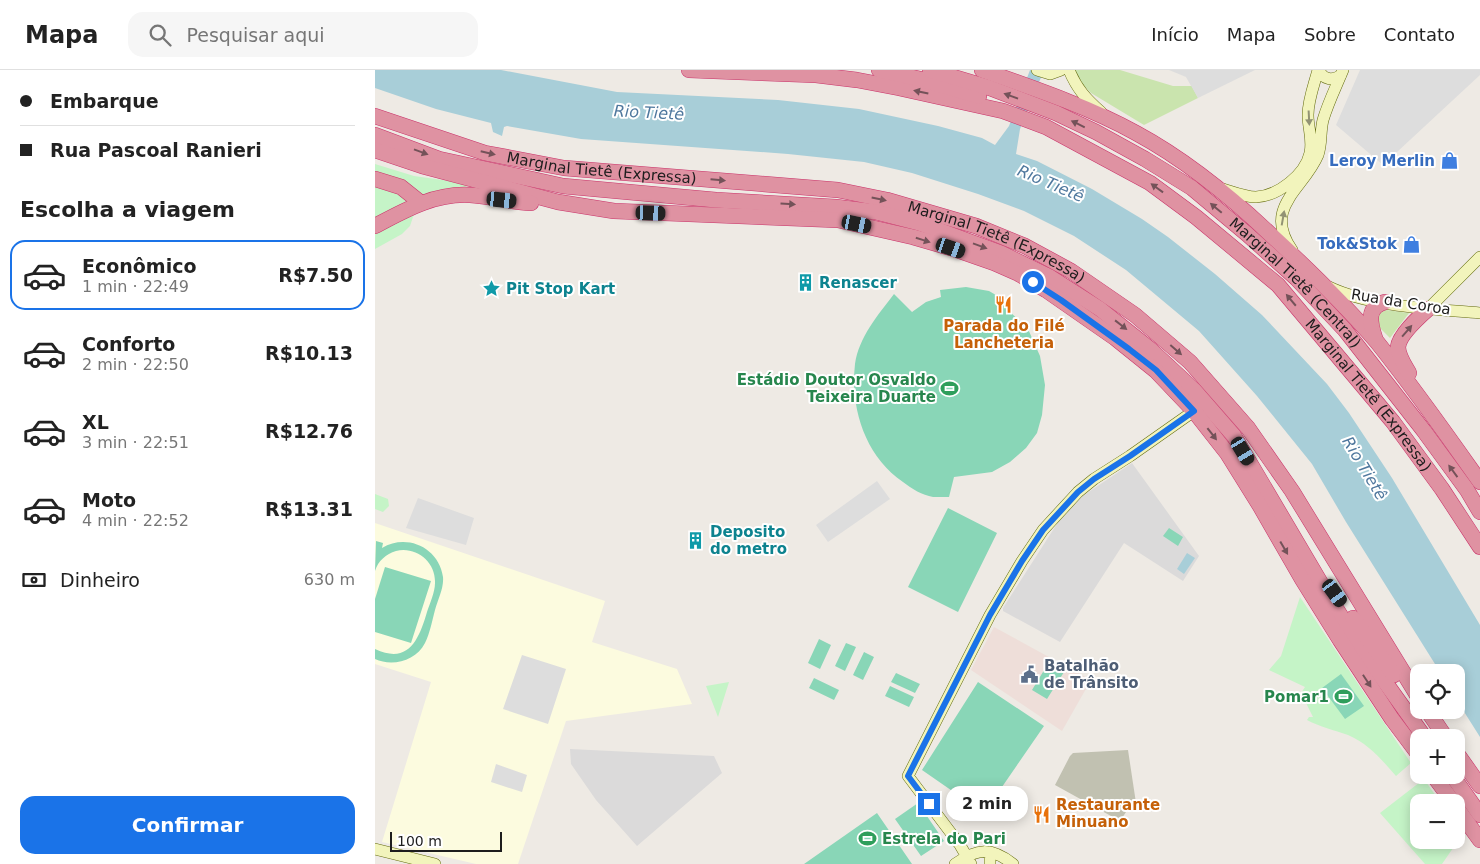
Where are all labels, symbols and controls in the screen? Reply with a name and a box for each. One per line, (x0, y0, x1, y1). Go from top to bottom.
search box (128, 12, 478, 57)
text: Mapa (25, 21, 98, 49)
icon: search (146, 21, 174, 49)
text: Pesquisar aqui (186, 24, 325, 46)
text: Início (1151, 24, 1199, 45)
text: Mapa (1227, 24, 1276, 45)
text: Sobre (1304, 24, 1356, 45)
text: Contato (1384, 24, 1455, 45)
one-way arrow (913, 88, 929, 96)
text: Embarque (50, 90, 159, 112)
one-way arrow (1004, 92, 1019, 99)
water label: Rio Tietê (613, 101, 685, 124)
one-way arrow (1305, 110, 1313, 126)
one-way arrow (1071, 119, 1086, 128)
text: Rua Pascoal Ranieri (50, 139, 262, 161)
one-way arrow (414, 148, 429, 156)
street label: Marginal Tietê (Expressa) (505, 148, 697, 188)
one-way arrow (480, 149, 495, 157)
shop icon: Leroy Merlin (1439, 151, 1459, 171)
place label: Leroy Merlin (1329, 152, 1435, 170)
water label: Rio Tietê (1015, 161, 1087, 206)
one-way arrow (710, 177, 726, 185)
one-way arrow (1150, 183, 1164, 193)
car (486, 191, 517, 209)
one-way arrow (872, 195, 887, 203)
text: Escolha a viagem (20, 197, 235, 222)
street label: Marginal Tietê (Expressa) (906, 198, 1089, 287)
one-way arrow (781, 200, 797, 208)
one-way arrow (1210, 203, 1223, 214)
car (635, 205, 666, 221)
one-way arrow (1280, 210, 1288, 226)
car (840, 214, 873, 234)
street label: Marginal Tietê (Central) (1226, 214, 1365, 351)
shop icon: Tok&Stok (1401, 234, 1421, 254)
place label: Tok&Stok (1317, 235, 1398, 253)
one-way arrow (916, 236, 931, 244)
car (934, 236, 967, 260)
one-way arrow (973, 242, 988, 250)
icon: car (22, 253, 67, 298)
text: Econômico (82, 255, 197, 277)
text: R$7.50 (278, 264, 353, 286)
route start (1022, 271, 1044, 293)
building icon: Renascer (795, 273, 815, 293)
place label: Renascer (819, 274, 898, 292)
text: 1 min · 22:49 (82, 277, 189, 296)
place icon: Pit Stop Kart (482, 279, 502, 299)
place label: Pit Stop Kart (506, 280, 615, 298)
street label: Rua da Coroa (1350, 285, 1452, 319)
one-way arrow (1286, 294, 1297, 306)
restaurant icon: Parada do Filé Lancheteria (994, 295, 1014, 315)
street label: Marginal Tietê (Expressa) (1301, 315, 1435, 475)
place label: Parada do Filé Lancheteria (943, 317, 1065, 352)
one-way arrow (1114, 320, 1127, 331)
one-way arrow (1401, 326, 1413, 338)
icon: car (22, 331, 67, 376)
text: Conforto (82, 333, 175, 355)
text: R$10.13 (265, 342, 353, 364)
one-way arrow (1170, 344, 1182, 356)
text: 2 min · 22:50 (82, 355, 189, 374)
place label: Estádio Doutor Osvaldo Teixeira Duarte (737, 371, 936, 406)
sports icon: Estádio Doutor Osvaldo Teixeira Duarte (940, 379, 960, 399)
icon: car (22, 409, 67, 454)
text: XL (82, 411, 109, 433)
text: R$12.76 (265, 420, 353, 442)
one-way arrow (1207, 428, 1217, 441)
text: 3 min · 22:51 (82, 433, 189, 452)
water label: Rio Tietê (1338, 433, 1391, 504)
car (1228, 434, 1257, 468)
one-way arrow (1448, 464, 1458, 478)
icon: car (22, 487, 67, 532)
text: Moto (82, 489, 136, 511)
text: R$13.31 (265, 498, 353, 520)
text: 4 min · 22:52 (82, 511, 189, 530)
place label: Deposito do metro (710, 523, 787, 558)
building icon: Deposito do metro (686, 531, 706, 551)
one-way arrow (1280, 541, 1289, 554)
icon: cash (20, 566, 48, 594)
text: Dinheiro (60, 569, 140, 591)
text: 630 m (304, 570, 355, 589)
car (1320, 576, 1349, 610)
place label: Batalhão de Trânsito (1044, 657, 1138, 692)
map controls (1410, 664, 1465, 849)
button: locate (1410, 664, 1465, 719)
public building icon: Batalhão de Trânsito (1020, 665, 1040, 685)
one-way arrow (1362, 674, 1372, 687)
sports icon: Pomar1 (1333, 687, 1353, 707)
place label: Pomar1 (1264, 688, 1329, 706)
button: + (1410, 729, 1465, 784)
callout: 2 min (947, 786, 1029, 822)
route end (918, 793, 940, 815)
text: 2 min (962, 794, 1012, 813)
button: − (1410, 794, 1465, 849)
button: Confirmar (20, 796, 355, 854)
place label: Restaurante Minuano (1056, 796, 1160, 831)
restaurant icon: Restaurante Minuano (1032, 804, 1052, 824)
scale bar (390, 829, 503, 852)
sports icon: Estrela do Pari (858, 829, 878, 849)
place label: Estrela do Pari (882, 830, 1006, 848)
text: 100 m (397, 833, 442, 849)

